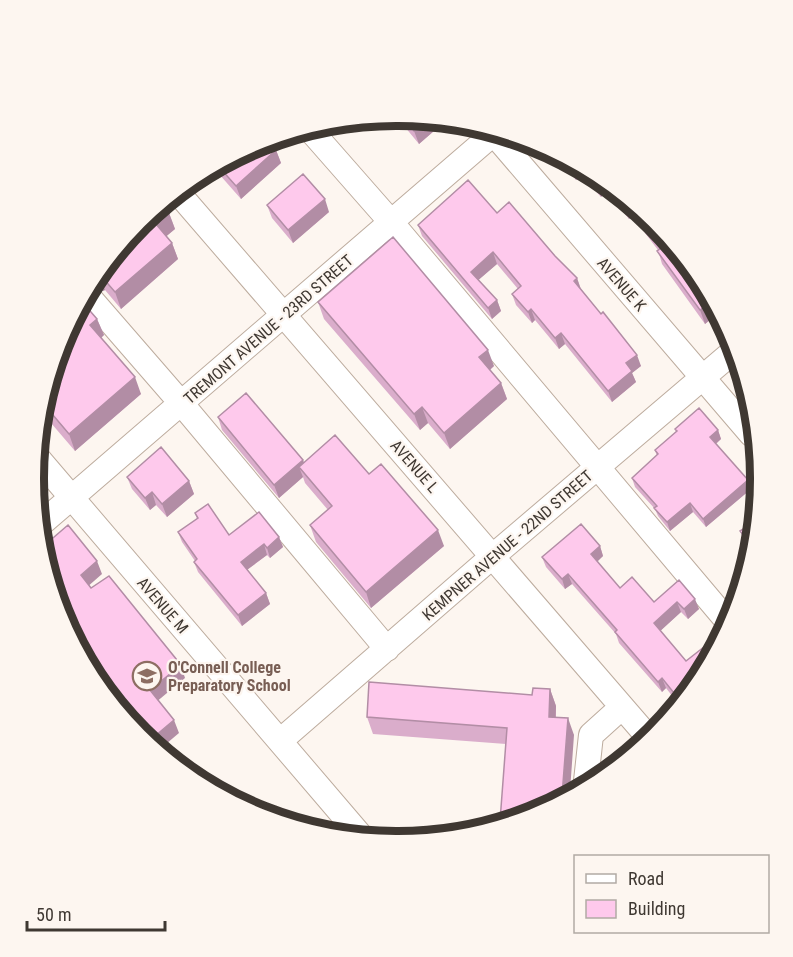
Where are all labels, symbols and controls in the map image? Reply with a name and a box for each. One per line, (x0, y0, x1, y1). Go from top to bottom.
street label: TREMONT AVENUE - 23RD STREET (180, 251, 357, 408)
street label: AVENUE K (593, 254, 650, 315)
street label: AVENUE L (387, 436, 443, 497)
street label: KEMPNER AVENUE - 22ND STREET (418, 466, 596, 624)
street label: AVENUE M (133, 573, 192, 637)
place label: O'Connell College Preparatory School (168, 658, 291, 695)
school or university icon: O'Connell College Preparatory School (131, 660, 163, 692)
legend (574, 855, 769, 933)
text: Road (628, 868, 664, 889)
scale bar (27, 894, 165, 932)
text: Building (628, 898, 685, 919)
text: 50 m (36, 904, 71, 925)

